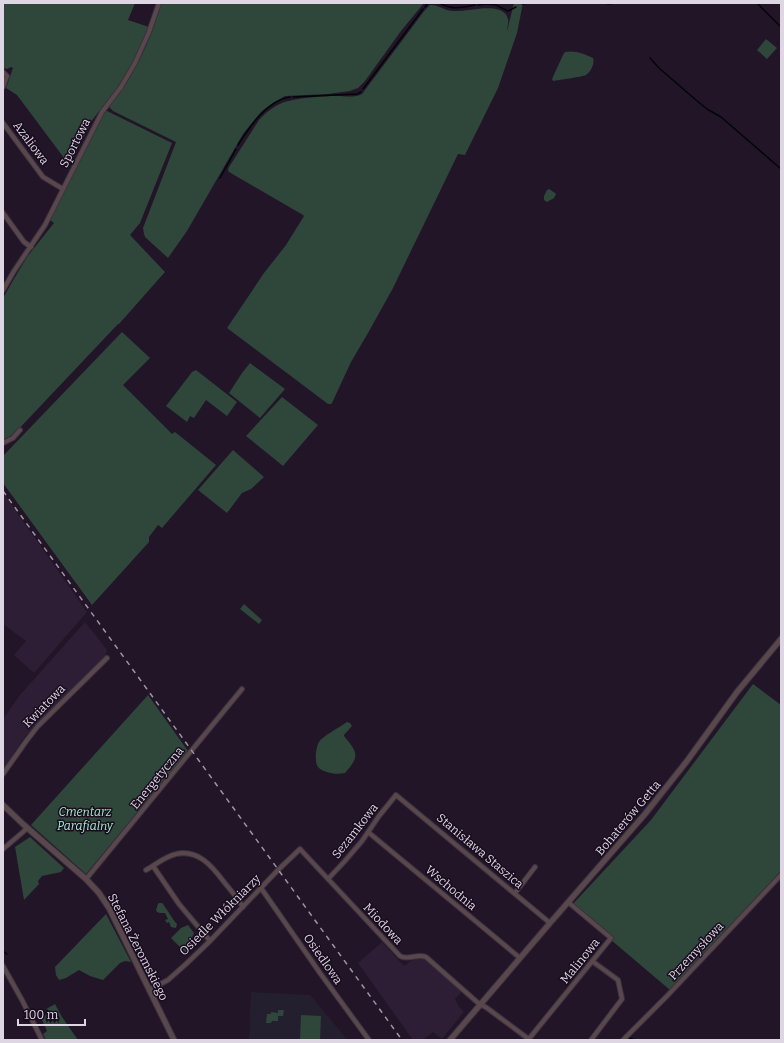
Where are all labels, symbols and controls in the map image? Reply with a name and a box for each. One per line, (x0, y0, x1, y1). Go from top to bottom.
street label: Sportowa (57, 116, 93, 170)
street label: Azaliowa (10, 119, 52, 168)
street label: Kwiatowa (20, 681, 68, 730)
street label: Energetyczna (128, 744, 187, 812)
street label: Bohaterów Getta (593, 777, 664, 858)
street label: Sezamkowa (329, 800, 381, 861)
park label: Cmentarz Parafialny (57, 805, 114, 833)
street label: Stanisława Staszica (434, 811, 526, 892)
street label: Wschodnia (423, 863, 480, 914)
street label: Osiedle Włókniarzy (177, 871, 264, 958)
street label: Stefana Żeromskiego (105, 891, 172, 1003)
street label: Miodowa (361, 901, 406, 948)
street label: Przemysłowa (666, 919, 727, 983)
street label: Osiedlowa (301, 931, 346, 987)
street label: Malinowa (557, 935, 603, 986)
scale bar (18, 1001, 85, 1027)
text: 100 m (24, 1008, 59, 1022)

